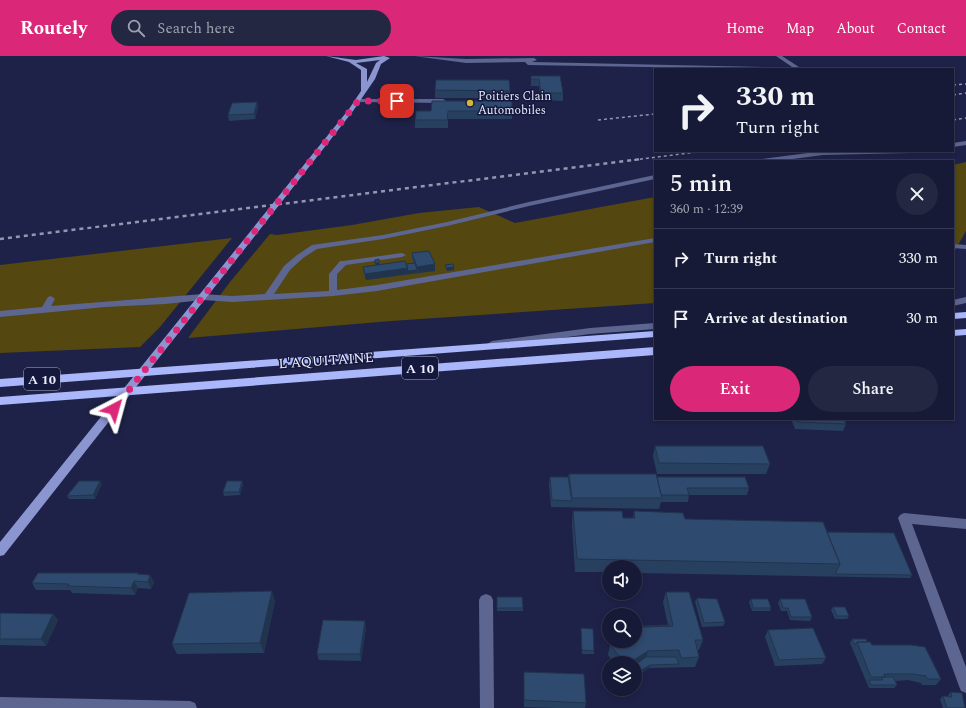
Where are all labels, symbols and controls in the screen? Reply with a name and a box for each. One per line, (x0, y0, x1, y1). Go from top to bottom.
search box (111, 10, 391, 46)
text: Routely (20, 14, 87, 43)
icon: search (125, 17, 147, 39)
text: Search here (157, 17, 235, 40)
text: Home (726, 18, 764, 39)
text: Map (786, 18, 814, 39)
text: About (836, 18, 875, 39)
text: Contact (897, 18, 946, 39)
text: 330 m (736, 75, 815, 118)
pin (380, 84, 414, 118)
icon: right (670, 84, 722, 136)
place label: Poitiers Clain Automobiles (478, 87, 551, 120)
icon: arrive (386, 90, 408, 112)
marker: Poitiers Clain Automobiles (465, 98, 475, 108)
text: Turn right (736, 114, 819, 141)
text: 5 min (670, 166, 732, 202)
button: close (896, 173, 938, 215)
text: 360 m · 12:39 (670, 199, 743, 219)
text: Turn right (704, 247, 777, 270)
text: 330 m (899, 247, 938, 270)
icon: right (670, 248, 692, 270)
text: Arrive at destination (704, 307, 848, 330)
text: 30 m (906, 307, 938, 330)
icon: arrive (670, 308, 692, 330)
street label: L'AQUITAINE (278, 347, 374, 374)
road number: A 10 (402, 357, 438, 379)
button: Exit (670, 366, 800, 412)
button: Share (808, 366, 938, 412)
road number: A 10 (24, 368, 60, 390)
position arrow (93, 388, 135, 430)
map controls (602, 560, 642, 696)
button: sound (602, 560, 642, 600)
button: search (602, 608, 642, 648)
button: layers (602, 656, 642, 696)

